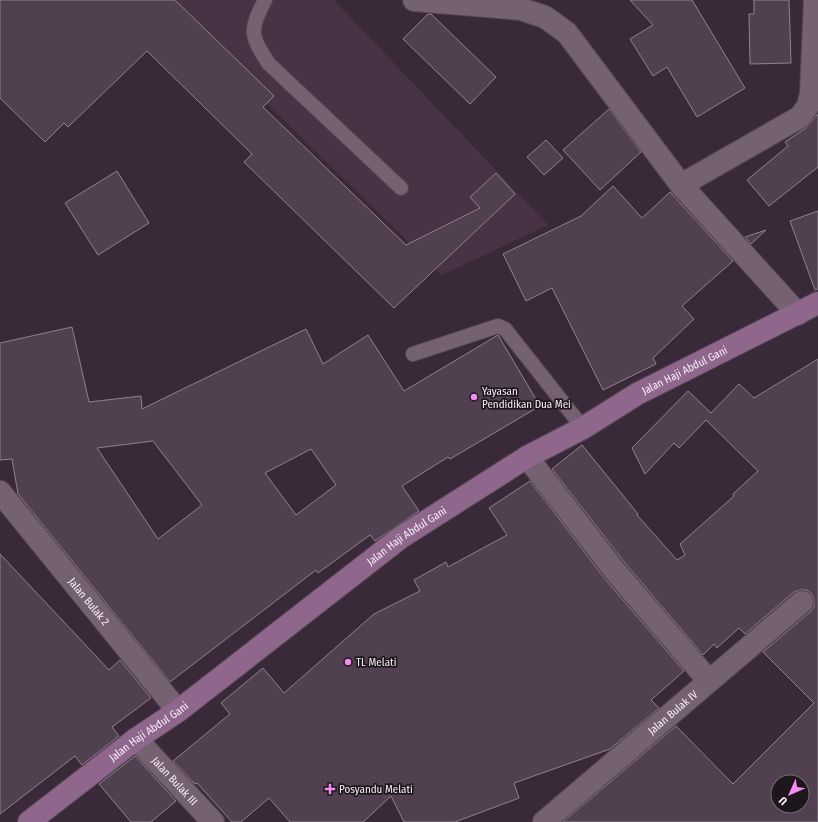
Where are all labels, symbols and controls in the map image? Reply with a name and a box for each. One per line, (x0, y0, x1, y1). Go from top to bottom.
street label: Jalan Haji Abdul Gani (639, 343, 730, 397)
place label: Yayasan Pendidikan Dua Mei (482, 385, 571, 411)
marker: Yayasan Pendidikan Dua Mei (469, 392, 479, 402)
street label: Jalan Haji Abdul Gani (364, 503, 449, 568)
street label: Jalan Bulak 2 (66, 575, 112, 628)
place label: TL Melati (356, 656, 397, 669)
marker: TL Melati (343, 657, 353, 667)
street label: Jalan Bulak IV (645, 687, 700, 737)
street label: Jalan Haji Abdul Gani (106, 699, 191, 764)
street label: Jalan Bulak III (149, 754, 200, 808)
north arrow (770, 774, 810, 814)
marker: Posyandu Melati (324, 783, 336, 795)
place label: Posyandu Melati (339, 783, 413, 796)
text: U (776, 794, 790, 808)

